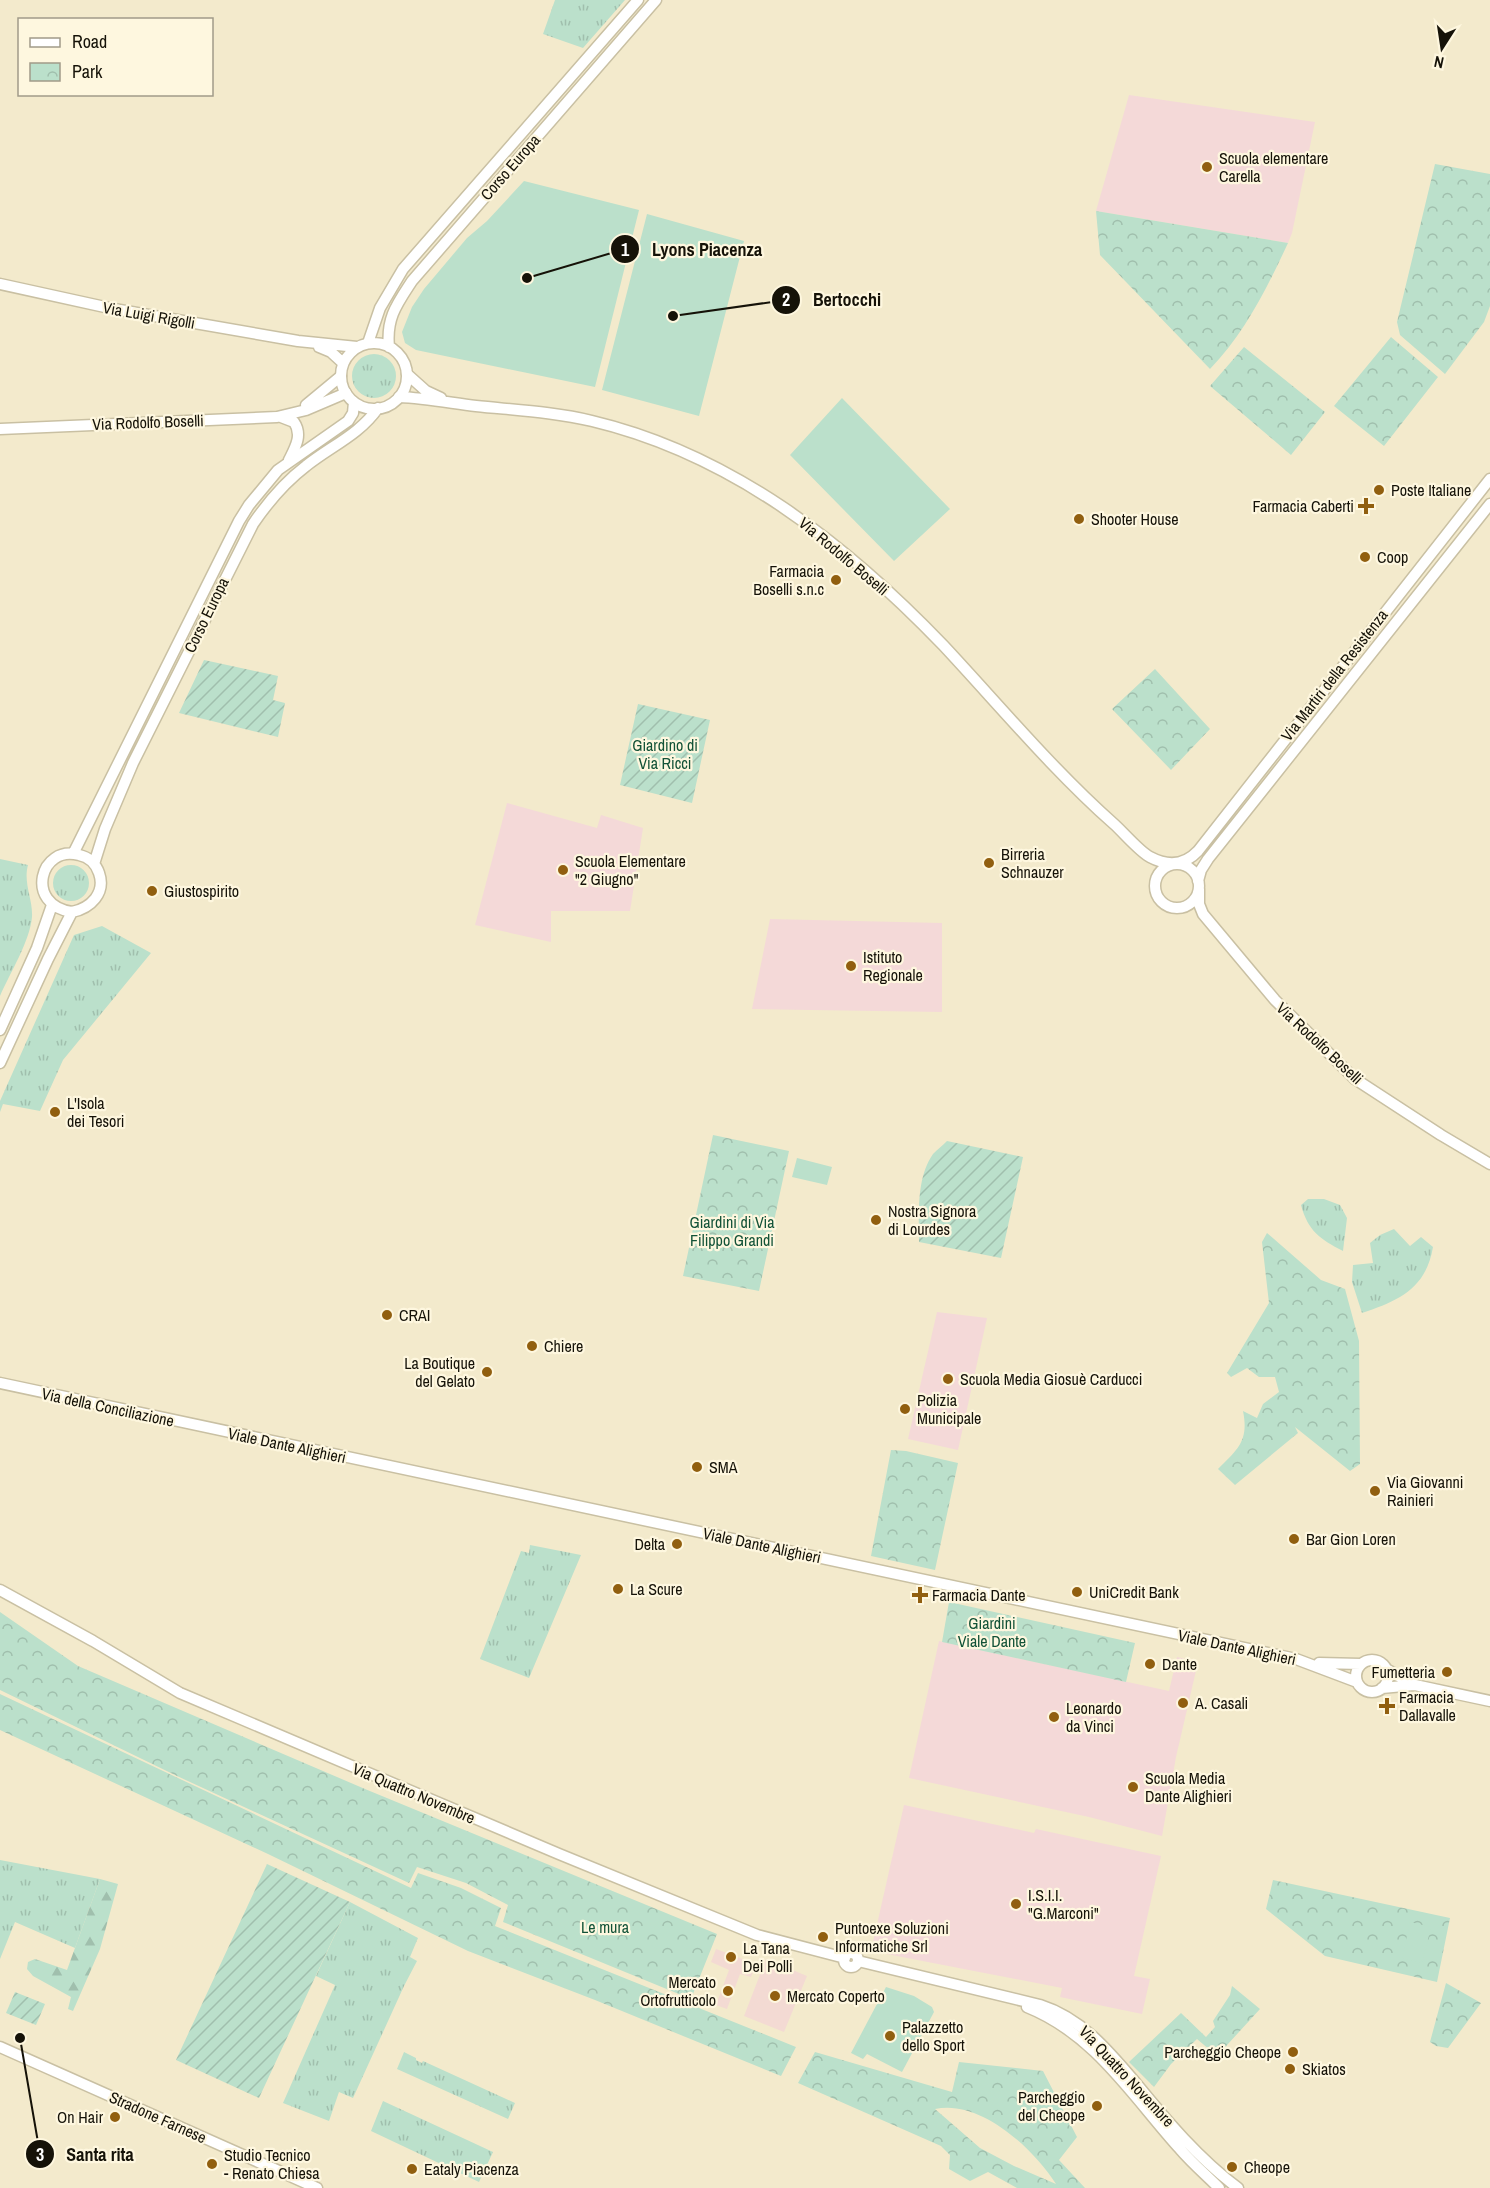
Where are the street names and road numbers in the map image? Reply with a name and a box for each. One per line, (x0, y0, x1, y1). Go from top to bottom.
street label: Corso Europa (475, 129, 545, 205)
street label: Via Luigi Rigolli (101, 296, 197, 334)
street label: Via Rodolfo Boselli (92, 409, 204, 435)
street label: Via Rodolfo Boselli (794, 512, 894, 600)
street label: Corso Europa (178, 573, 234, 656)
street label: Via Martiri della Resistenza (1276, 604, 1393, 745)
street label: Via Rodolfo Boselli (1272, 997, 1368, 1089)
street label: Via della Conciliazione (40, 1382, 176, 1432)
street label: Viale Dante Alighieri (226, 1422, 348, 1468)
street label: Viale Dante Alighieri (701, 1522, 823, 1568)
street label: Viale Dante Alighieri (1176, 1625, 1298, 1669)
street label: Via Quattro Novembre (349, 1757, 479, 1829)
street label: Via Quattro Novembre (1074, 2021, 1180, 2131)
street label: Stradone Farnese (106, 2086, 210, 2148)

